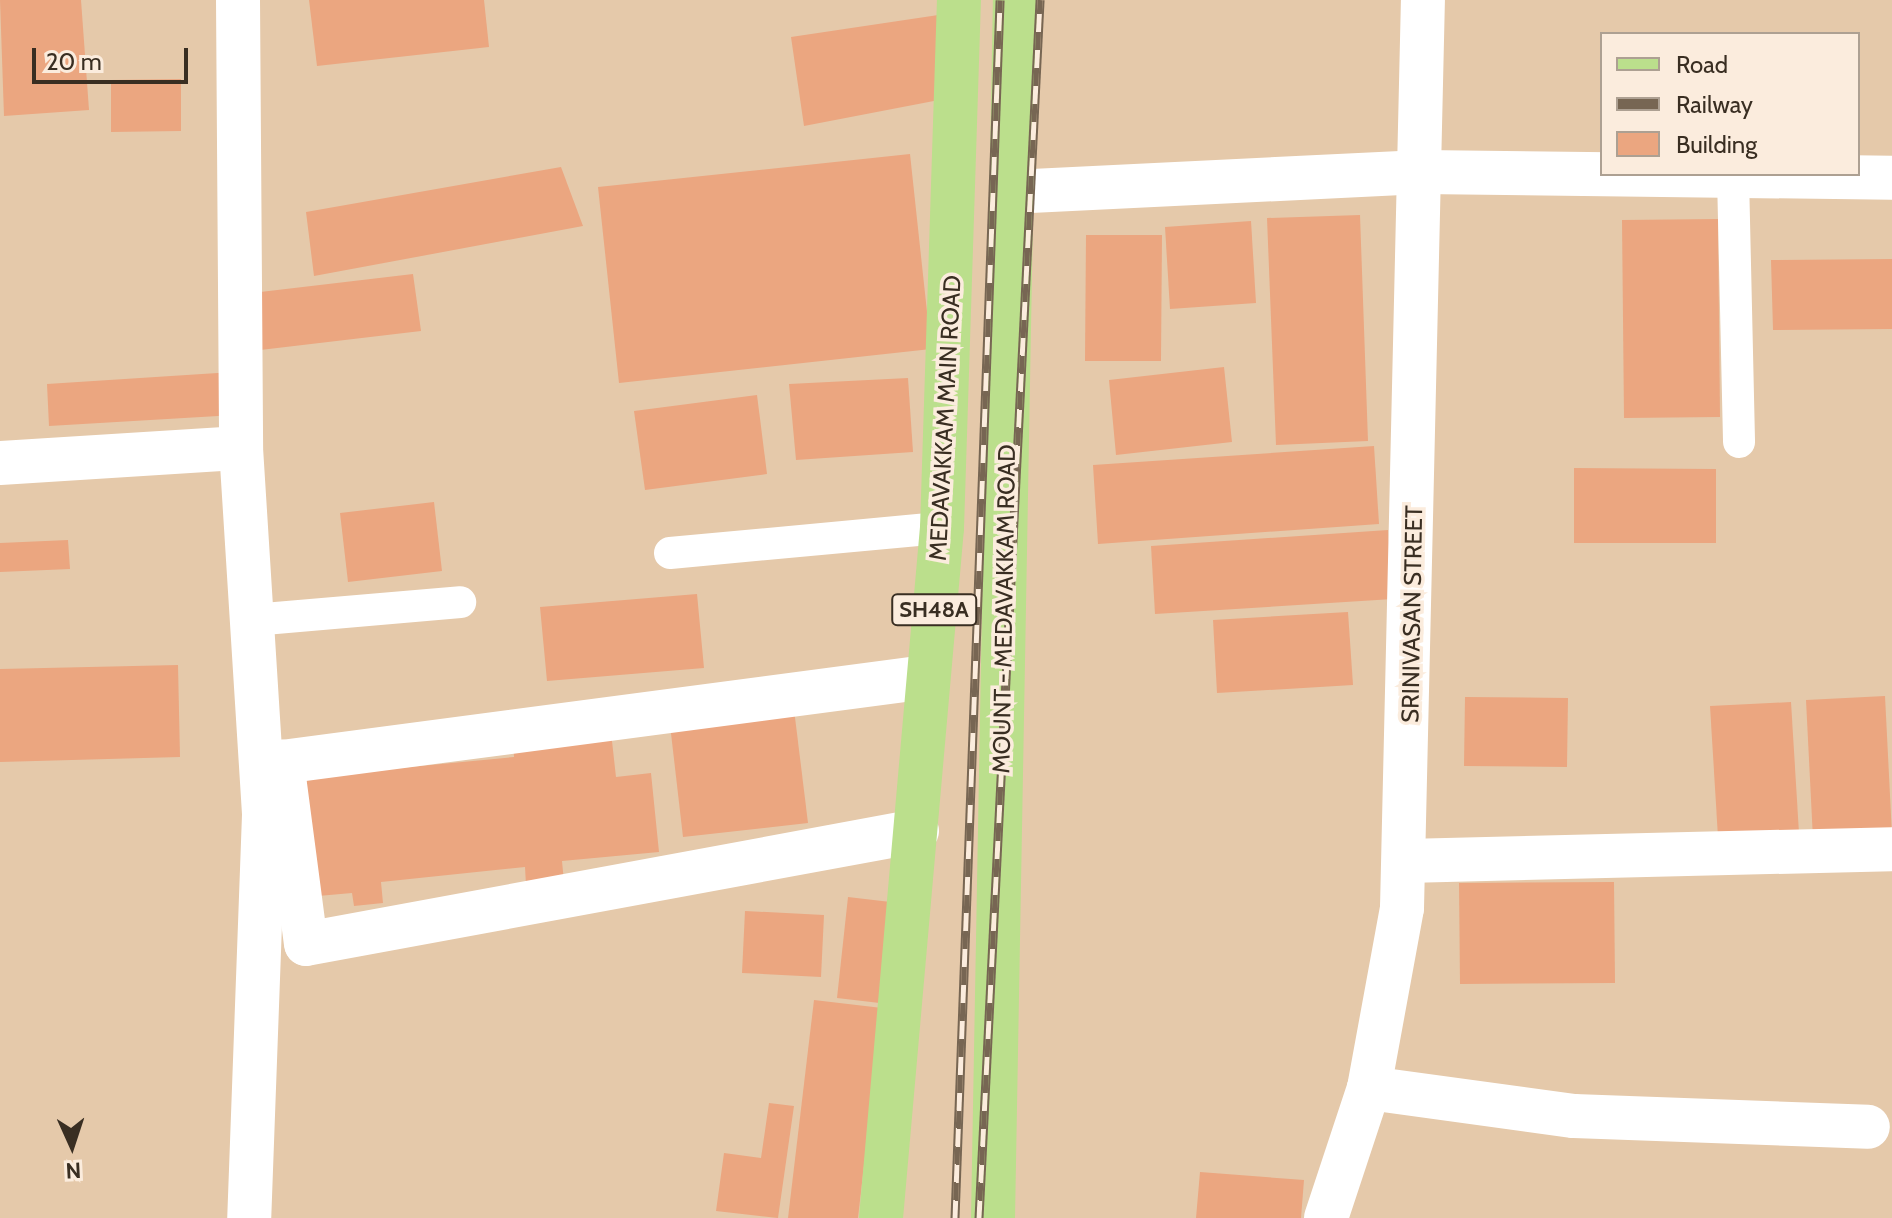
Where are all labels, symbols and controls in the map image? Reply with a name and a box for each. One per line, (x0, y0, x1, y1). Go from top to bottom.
scale bar (36, 32, 192, 82)
legend (1600, 32, 1860, 176)
text: 20 m (46, 47, 102, 76)
text: Road (1676, 50, 1728, 79)
text: Railway (1676, 90, 1753, 119)
text: Building (1676, 130, 1757, 159)
street label: MEDAVAKKAM MAIN ROAD (923, 274, 967, 562)
street label: MOUNT - MEDAVAKKAM ROAD (987, 444, 1021, 774)
street label: SRINIVASAN STREET (1396, 505, 1428, 723)
road number: SH48A (890, 592, 978, 628)
north arrow (32, 1106, 112, 1186)
text: N (65, 1157, 82, 1184)

